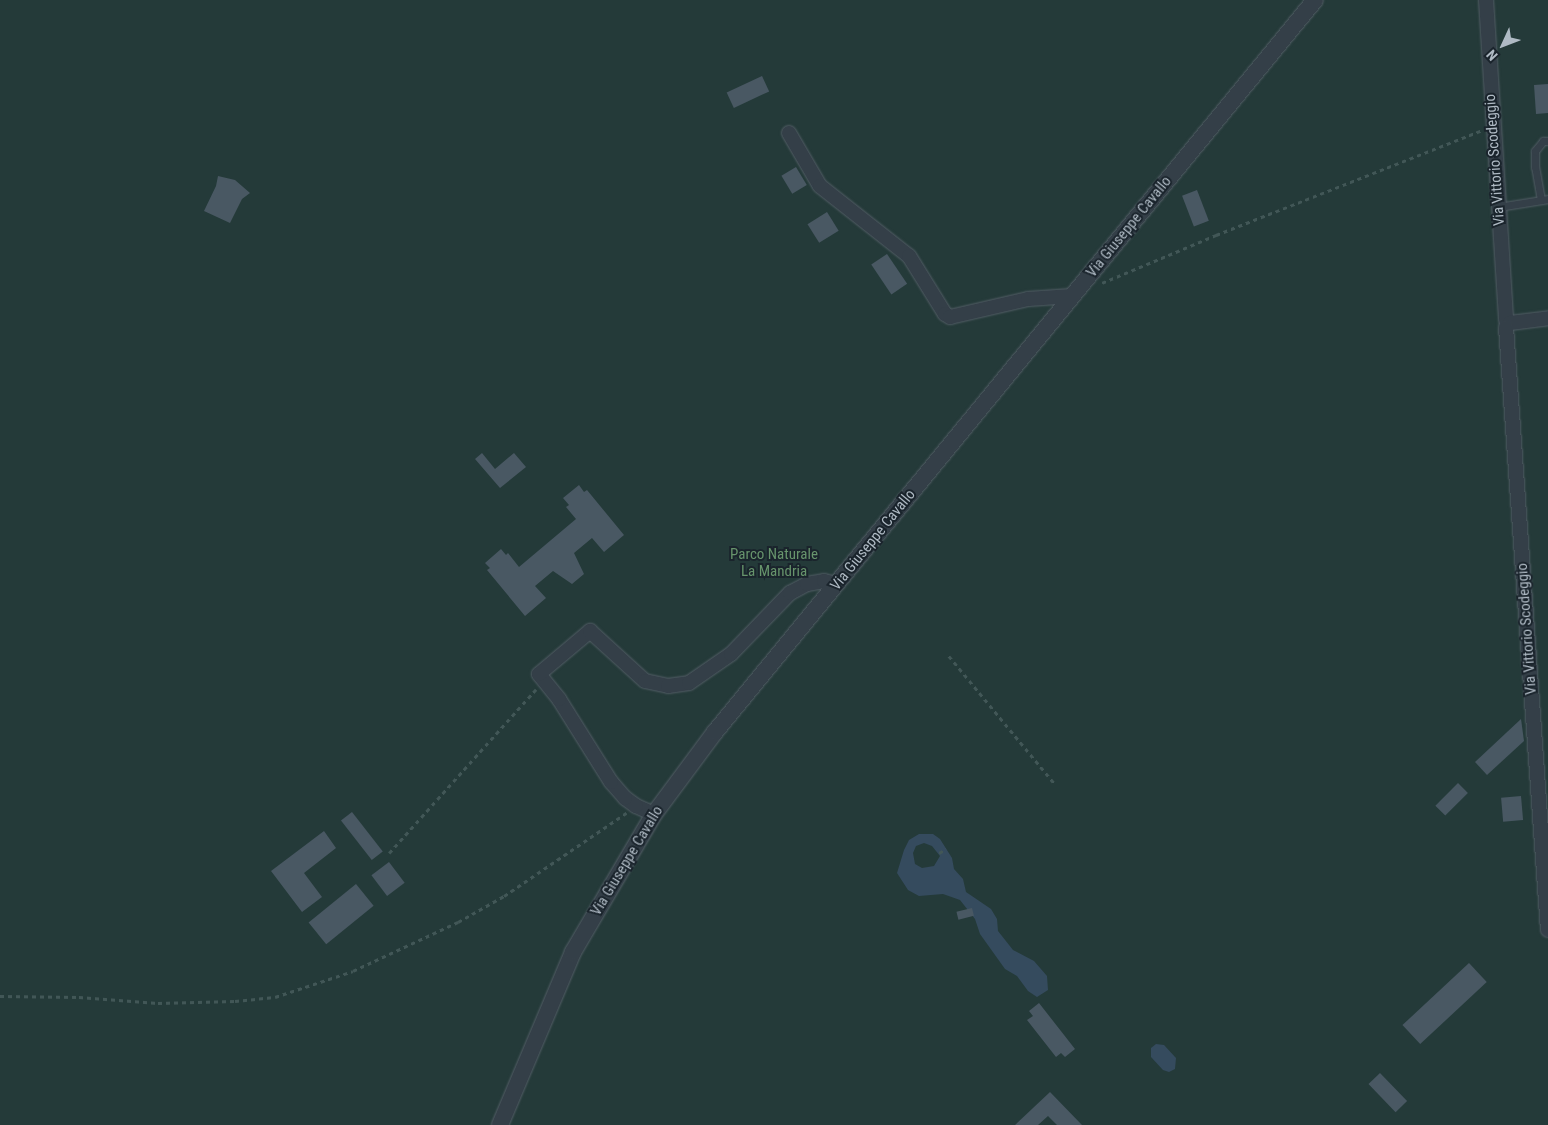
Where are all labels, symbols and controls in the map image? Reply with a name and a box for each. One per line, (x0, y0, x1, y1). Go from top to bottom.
north arrow (1478, 20, 1528, 70)
text: N (1483, 47, 1501, 64)
street label: Via Vittorio Scodeggio (1481, 94, 1509, 226)
street label: Via Giuseppe Cavallo (1083, 173, 1175, 281)
street label: Via Giuseppe Cavallo (827, 486, 919, 594)
park label: Parco Naturale La Mandria (730, 545, 818, 580)
street label: Via Vittorio Scodeggio (1513, 563, 1541, 695)
street label: Via Giuseppe Cavallo (587, 803, 667, 919)

